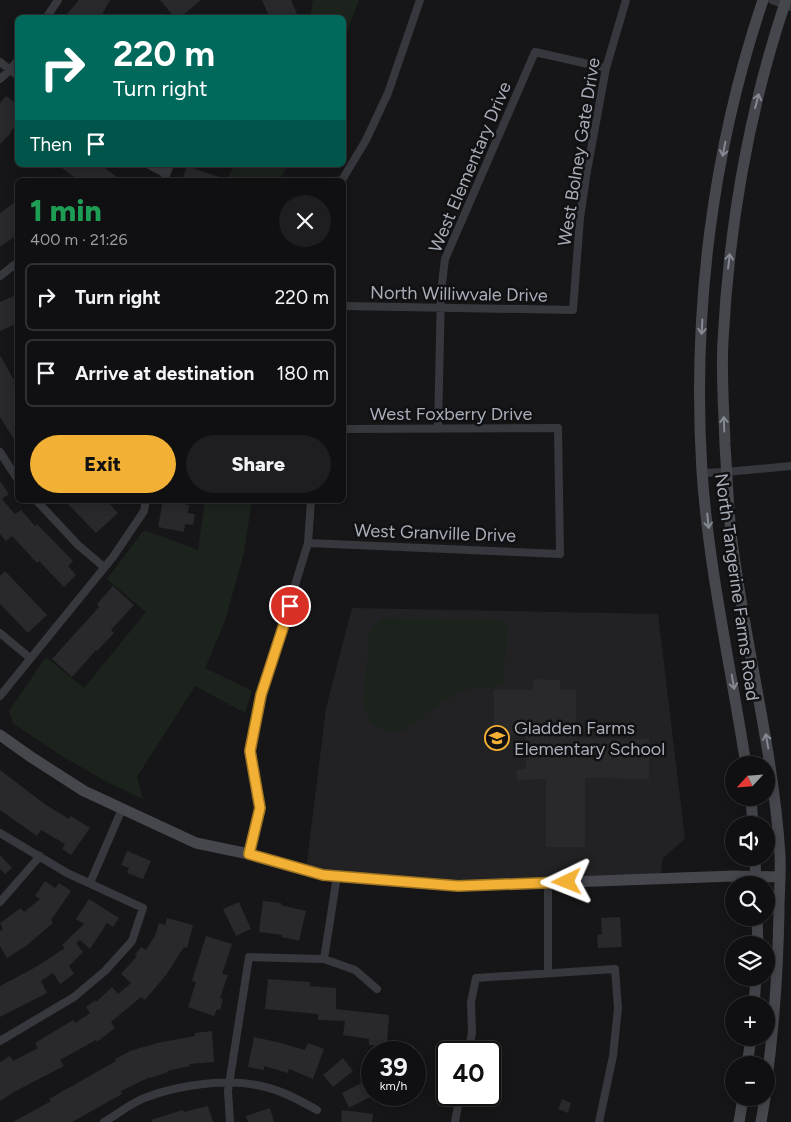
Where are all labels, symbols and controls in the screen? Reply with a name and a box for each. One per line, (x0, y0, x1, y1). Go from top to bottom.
text: 220 m (113, 33, 215, 75)
icon: right (30, 35, 95, 100)
street label: West Bolney Gate Drive (553, 56, 605, 248)
text: Turn right (113, 75, 208, 102)
street label: West Elementary Drive (424, 78, 516, 256)
one-way arrow (752, 94, 762, 110)
icon: arrive (82, 130, 110, 158)
text: Then (30, 133, 72, 156)
one-way arrow (718, 140, 728, 156)
text: 1 min (30, 192, 102, 229)
button: close (279, 195, 331, 247)
text: 400 m · 21:26 (30, 230, 128, 249)
one-way arrow (724, 254, 734, 270)
street label: North Williwvale Drive (370, 281, 548, 307)
icon: right (32, 283, 60, 311)
text: Turn right (75, 286, 161, 309)
text: 220 m (275, 286, 329, 309)
one-way arrow (697, 319, 706, 335)
icon: arrive (32, 359, 60, 387)
text: Arrive at destination (75, 362, 254, 385)
text: 180 m (276, 362, 329, 385)
street label: West Foxberry Drive (370, 403, 532, 425)
one-way arrow (720, 416, 729, 432)
button: Exit (30, 435, 176, 493)
button: Share (186, 435, 331, 493)
street label: North Tangerine Farms Road (710, 472, 764, 702)
one-way arrow (703, 513, 713, 529)
street label: West Granville Drive (354, 519, 517, 547)
pin (269, 585, 311, 627)
icon: arrive (276, 592, 304, 620)
one-way arrow (728, 673, 738, 689)
place label: Gladden Farms Elementary School (514, 717, 665, 760)
school or university icon: Gladden Farms Elementary School (484, 725, 510, 751)
one-way arrow (761, 734, 771, 750)
north arrow (725, 756, 775, 806)
map controls (725, 756, 775, 1106)
button: sound (725, 816, 775, 866)
position arrow (540, 855, 592, 907)
button: search (725, 876, 775, 926)
button: layers (725, 936, 775, 986)
button: + (725, 996, 775, 1046)
speed limit sign: 40 (436, 1041, 501, 1106)
text: 39 (379, 1052, 408, 1082)
button: − (725, 1056, 775, 1106)
text: km/h (380, 1079, 407, 1093)

